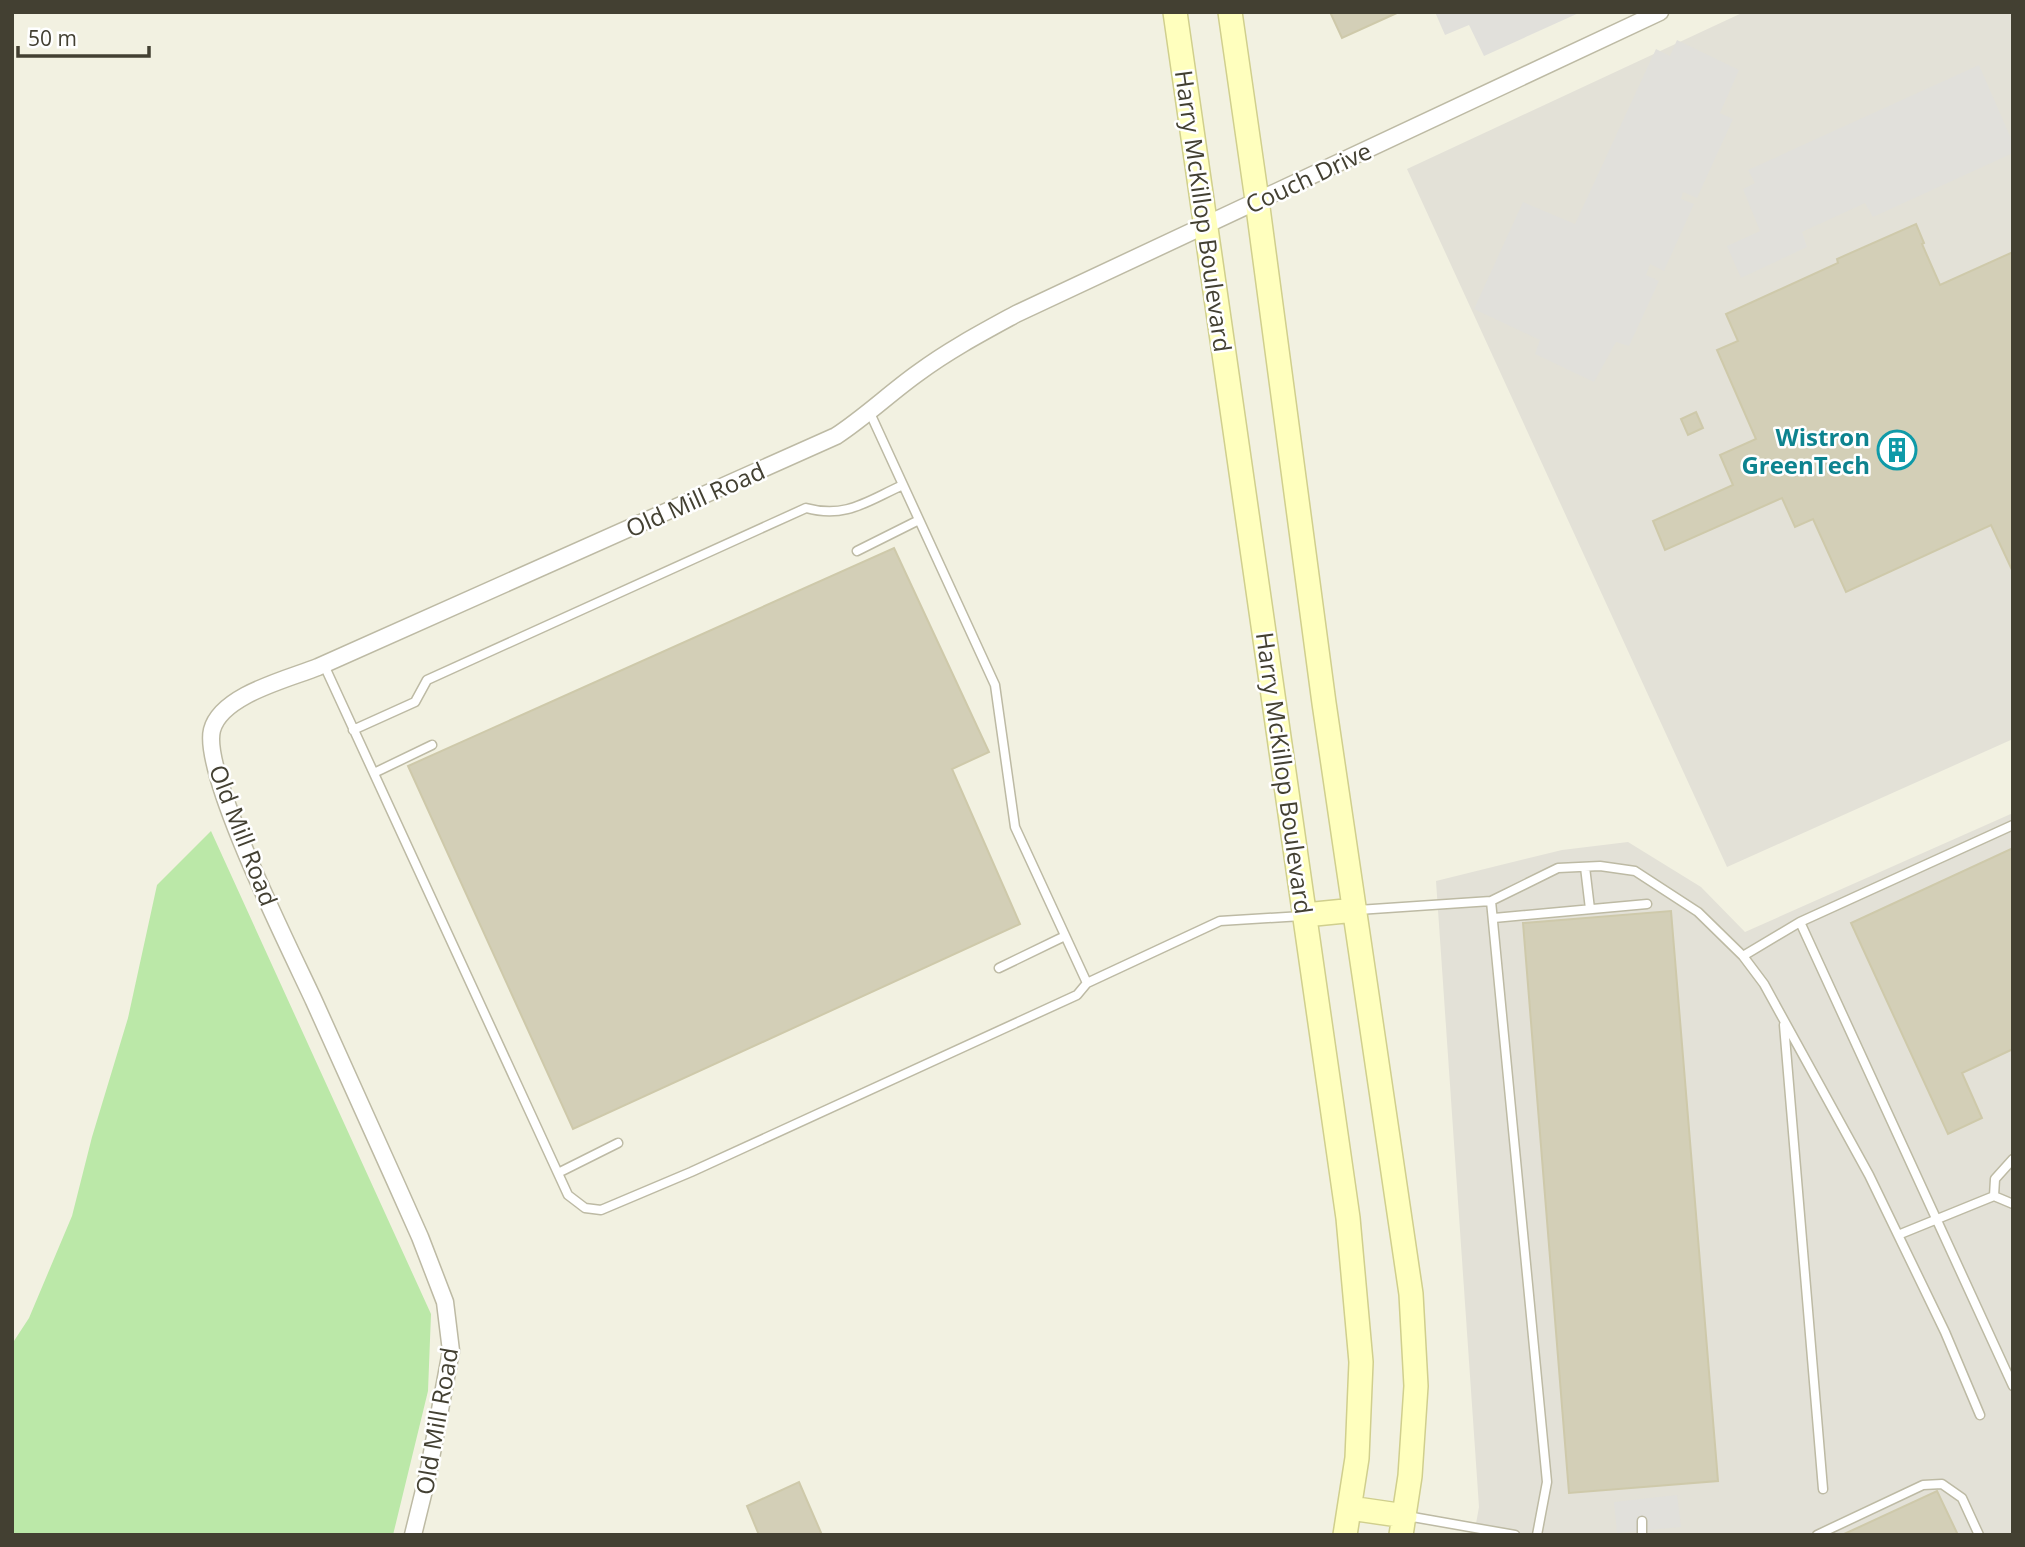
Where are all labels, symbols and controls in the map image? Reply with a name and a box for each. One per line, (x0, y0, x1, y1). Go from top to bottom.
scale bar (18, 14, 149, 58)
text: 50 m (28, 24, 77, 52)
street label: Harry McKillop Boulevard (1168, 68, 1240, 354)
street label: Couch Drive (1240, 133, 1376, 221)
place label: Wistron GreenTech (1741, 420, 1870, 481)
building icon: Wistron GreenTech (1876, 429, 1918, 471)
street label: Old Mill Road (620, 454, 770, 544)
street label: Harry McKillop Boulevard (1249, 630, 1321, 916)
street label: Old Mill Road (202, 760, 286, 910)
street label: Old Mill Road (407, 1345, 465, 1497)

